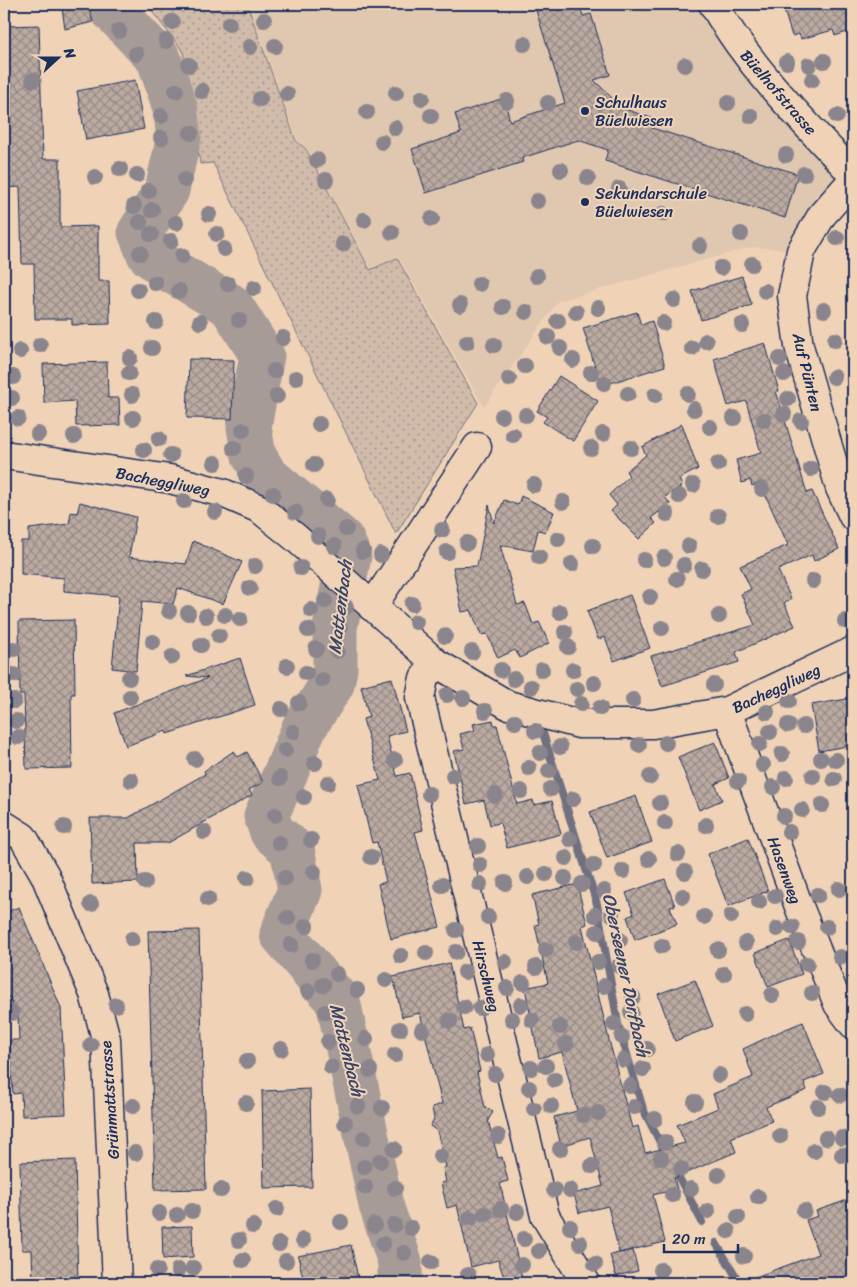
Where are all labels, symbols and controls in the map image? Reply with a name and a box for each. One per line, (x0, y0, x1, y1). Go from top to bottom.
north arrow (32, 32, 82, 82)
street label: Büelhofstrasse (733, 43, 825, 142)
text: N (56, 44, 83, 63)
place label: Schulhaus Büelwiesen (595, 88, 673, 135)
marker: Schulhaus Büelwiesen (579, 105, 591, 117)
place label: Sekundarschule Büelwiesen (595, 179, 707, 226)
marker: Sekundarschule Büelwiesen (579, 196, 591, 208)
street label: Auf Pünten (783, 329, 831, 415)
street label: Bacheggliweg (113, 458, 212, 505)
water label: Mattenbach (318, 557, 362, 656)
street label: Bacheggliweg (727, 655, 825, 722)
street label: Hasenweg (759, 832, 810, 908)
water label: Oberseener Dorfbach (593, 890, 659, 1061)
street label: Hirschweg (464, 937, 509, 1015)
water label: Mattenbach (320, 1000, 374, 1101)
street label: Grünmattstrasse (91, 1039, 128, 1160)
scale bar (664, 1222, 738, 1254)
text: 20 m (672, 1226, 706, 1252)

